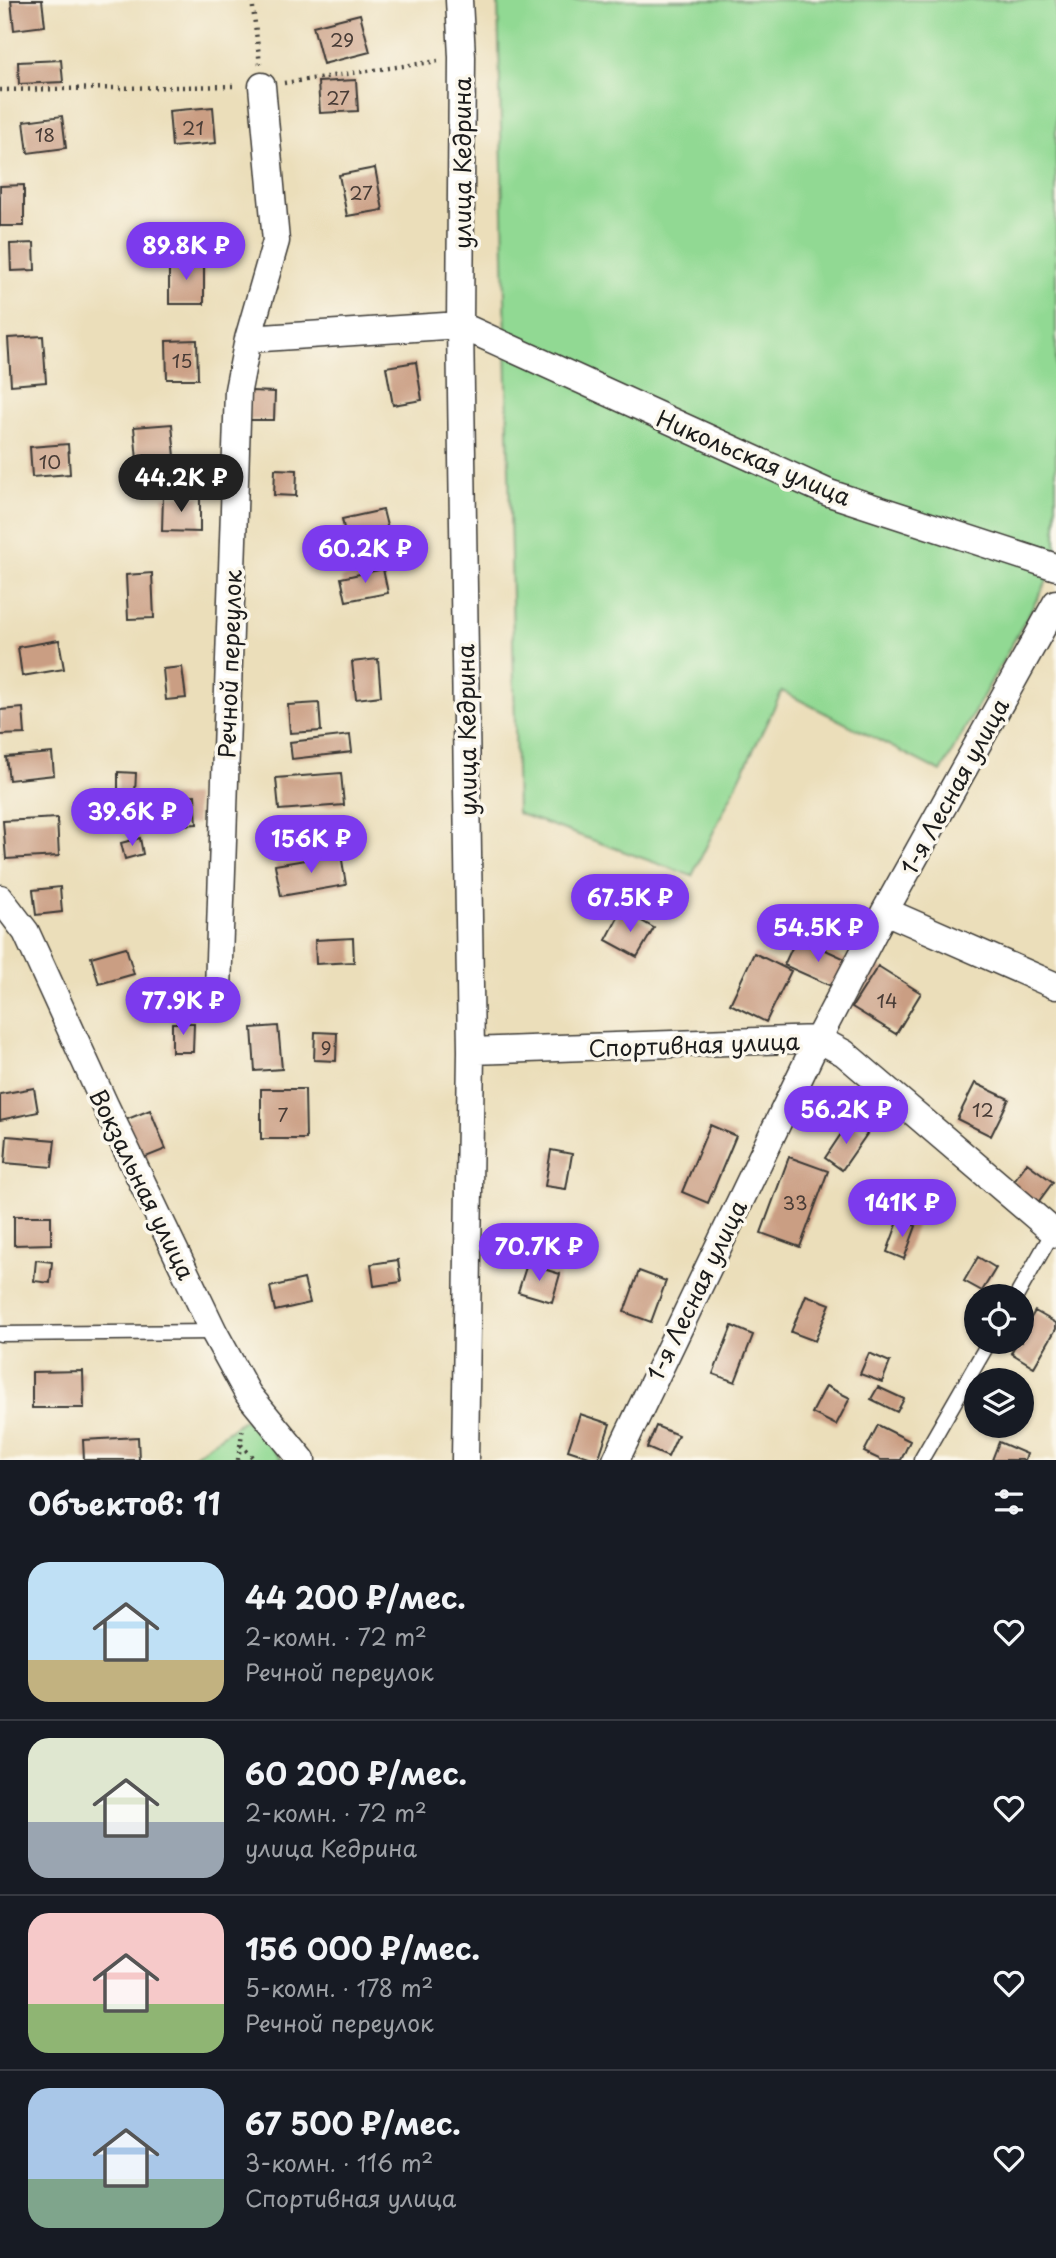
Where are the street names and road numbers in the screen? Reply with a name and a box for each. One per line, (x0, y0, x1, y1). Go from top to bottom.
street label: улица Кедрина (444, 76, 479, 249)
street label: Никольская улица (651, 400, 857, 514)
street label: Речной переулок (208, 569, 250, 759)
street label: улица Кедрина (447, 643, 485, 816)
street label: 1-я Лесная улица (891, 691, 1017, 881)
street label: Спортивная улица (588, 1023, 801, 1065)
street label: Вокзальная улица (82, 1083, 205, 1286)
street label: 1-я Лесная улица (637, 1193, 755, 1386)

